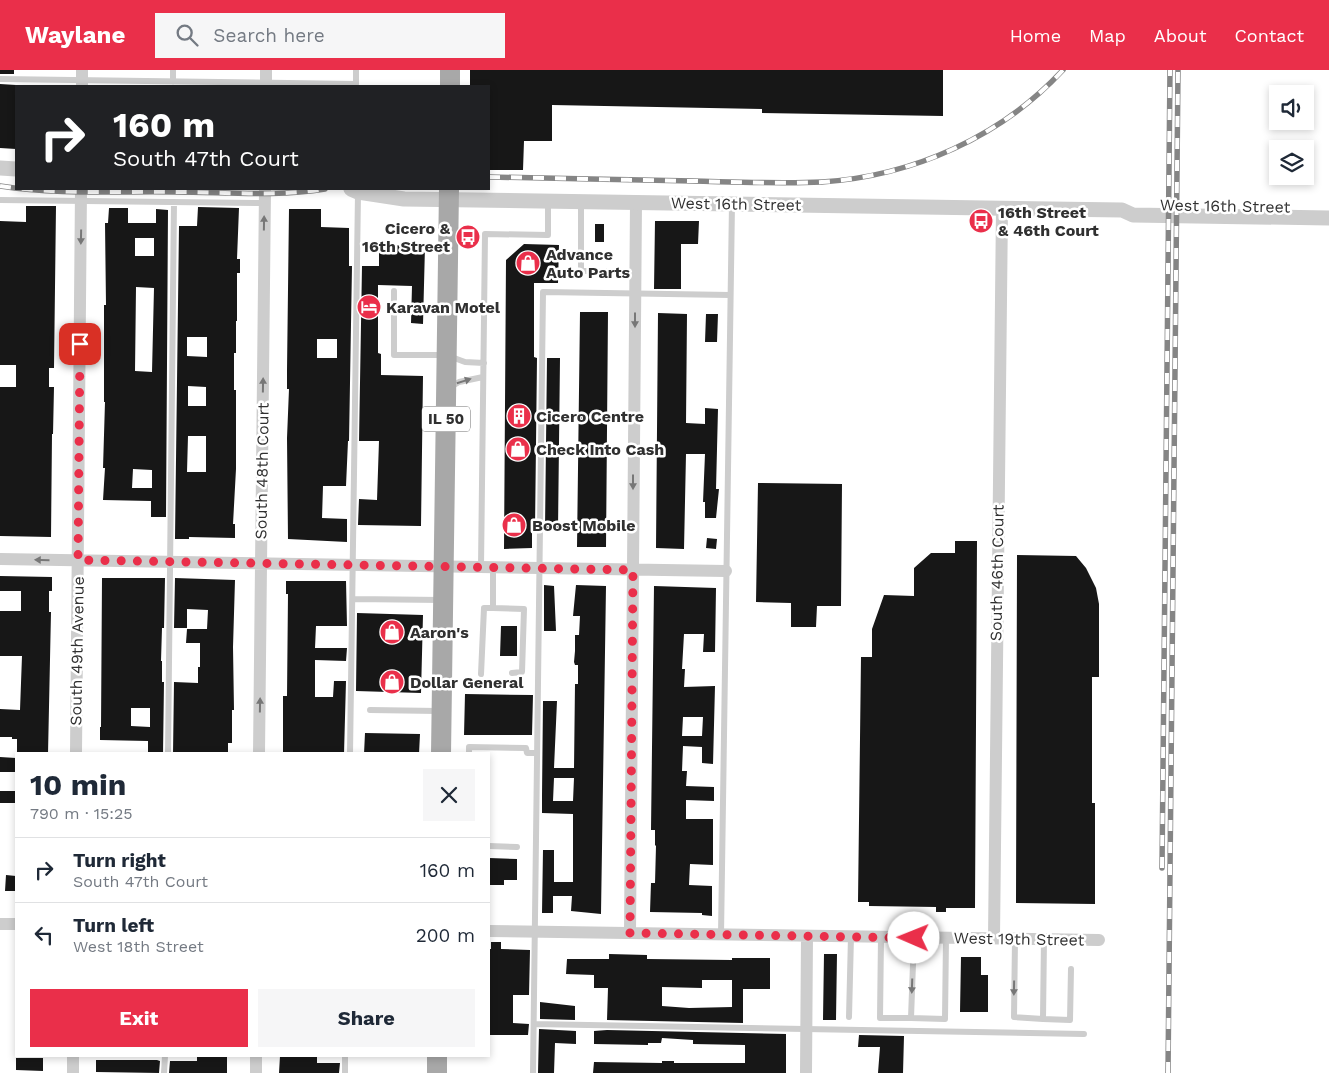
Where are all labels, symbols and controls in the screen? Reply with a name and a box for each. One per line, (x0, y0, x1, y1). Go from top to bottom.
search box (155, 13, 505, 58)
text: Waylane (25, 21, 125, 49)
icon: search (173, 21, 201, 49)
text: Search here (213, 24, 325, 47)
text: Home (1010, 25, 1061, 46)
text: Map (1089, 25, 1126, 46)
text: About (1154, 25, 1206, 46)
text: Contact (1234, 25, 1304, 46)
map controls (1269, 85, 1314, 185)
button: sound (1269, 85, 1314, 130)
text: 160 m (113, 104, 215, 146)
icon: right (30, 105, 95, 170)
button: layers (1269, 140, 1314, 185)
text: South 47th Court (113, 146, 299, 171)
street label: West 16th Street (671, 193, 802, 215)
street label: West 16th Street (1160, 195, 1291, 217)
place label: 16th Street & 46th Court (998, 203, 1099, 240)
bus stop icon: 16th Street & 46th Court (968, 208, 994, 234)
one-way arrow (260, 214, 268, 230)
place label: Cicero & 16th Street (362, 219, 451, 256)
bus stop icon: Cicero & 16th Street (455, 224, 481, 250)
one-way arrow (77, 230, 85, 246)
place label: Advance Auto Parts (546, 245, 630, 282)
shop icon: Advance Auto Parts (515, 250, 541, 276)
hotel icon: Karavan Motel (356, 294, 382, 320)
place label: Karavan Motel (386, 298, 501, 317)
one-way arrow (631, 312, 639, 328)
pin (59, 323, 101, 365)
icon: arrive (66, 330, 94, 358)
one-way arrow (259, 377, 267, 393)
one-way arrow (457, 377, 472, 385)
street label: South 48th Court (251, 402, 273, 540)
building icon: Cicero Centre (506, 403, 532, 429)
road number: IL 50 (422, 406, 470, 432)
place label: Cicero Centre (536, 407, 644, 426)
shop icon: Check Into Cash (505, 436, 531, 462)
place label: Check Into Cash (536, 440, 664, 459)
one-way arrow (629, 475, 637, 491)
street label: South 46th Court (986, 504, 1008, 641)
shop icon: Boost Mobile (501, 512, 527, 538)
place label: Boost Mobile (532, 516, 636, 535)
one-way arrow (34, 556, 50, 564)
street label: South 49th Avenue (66, 576, 88, 726)
shop icon: Aaron's (379, 619, 405, 645)
place label: Aaron's (410, 623, 469, 642)
shop icon: Dollar General (379, 669, 405, 695)
place label: Dollar General (410, 673, 524, 692)
one-way arrow (256, 697, 264, 713)
text: 10 min (30, 767, 126, 802)
button: close (423, 769, 475, 821)
text: 790 m · 15:25 (30, 804, 133, 823)
text: Turn right (73, 849, 166, 872)
icon: right (30, 856, 58, 884)
text: 160 m (420, 859, 475, 882)
text: South 47th Court (73, 872, 208, 891)
position arrow (887, 911, 939, 963)
text: Turn left (73, 914, 154, 937)
icon: left (30, 921, 58, 949)
text: 200 m (416, 924, 475, 947)
street label: West 19th Street (954, 928, 1085, 950)
text: West 18th Street (73, 937, 204, 956)
one-way arrow (908, 978, 916, 994)
one-way arrow (1010, 980, 1018, 996)
button: Exit (30, 989, 248, 1047)
button: Share (258, 989, 475, 1047)

